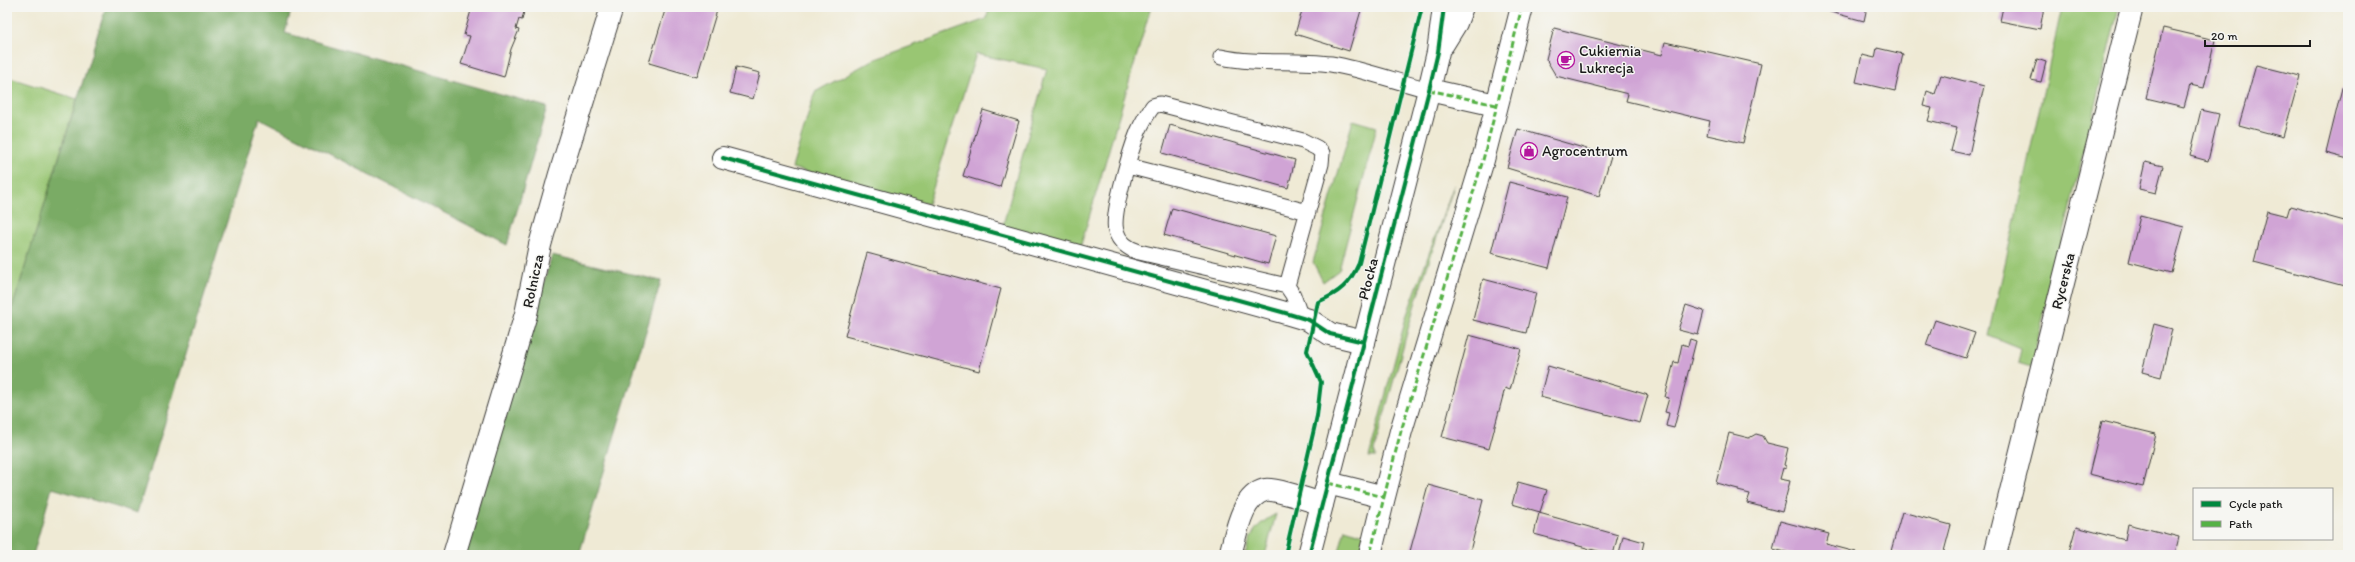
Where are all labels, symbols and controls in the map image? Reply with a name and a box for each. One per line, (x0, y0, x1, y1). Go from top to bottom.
scale bar (2205, 22, 2310, 48)
text: 20 m (2211, 29, 2238, 43)
place label: Cukiernia Lukrecja (1579, 42, 1642, 77)
cafe icon: Cukiernia Lukrecja (1556, 50, 1576, 70)
shop icon: Agrocentrum (1519, 141, 1539, 161)
place label: Agrocentrum (1542, 142, 1628, 160)
street label: Rycerska (2047, 250, 2079, 311)
street label: Rolnicza (519, 252, 548, 310)
street label: Płocka (1354, 256, 1382, 302)
legend (2193, 488, 2333, 540)
text: Cycle path (2229, 497, 2283, 511)
text: Path (2229, 517, 2252, 531)

